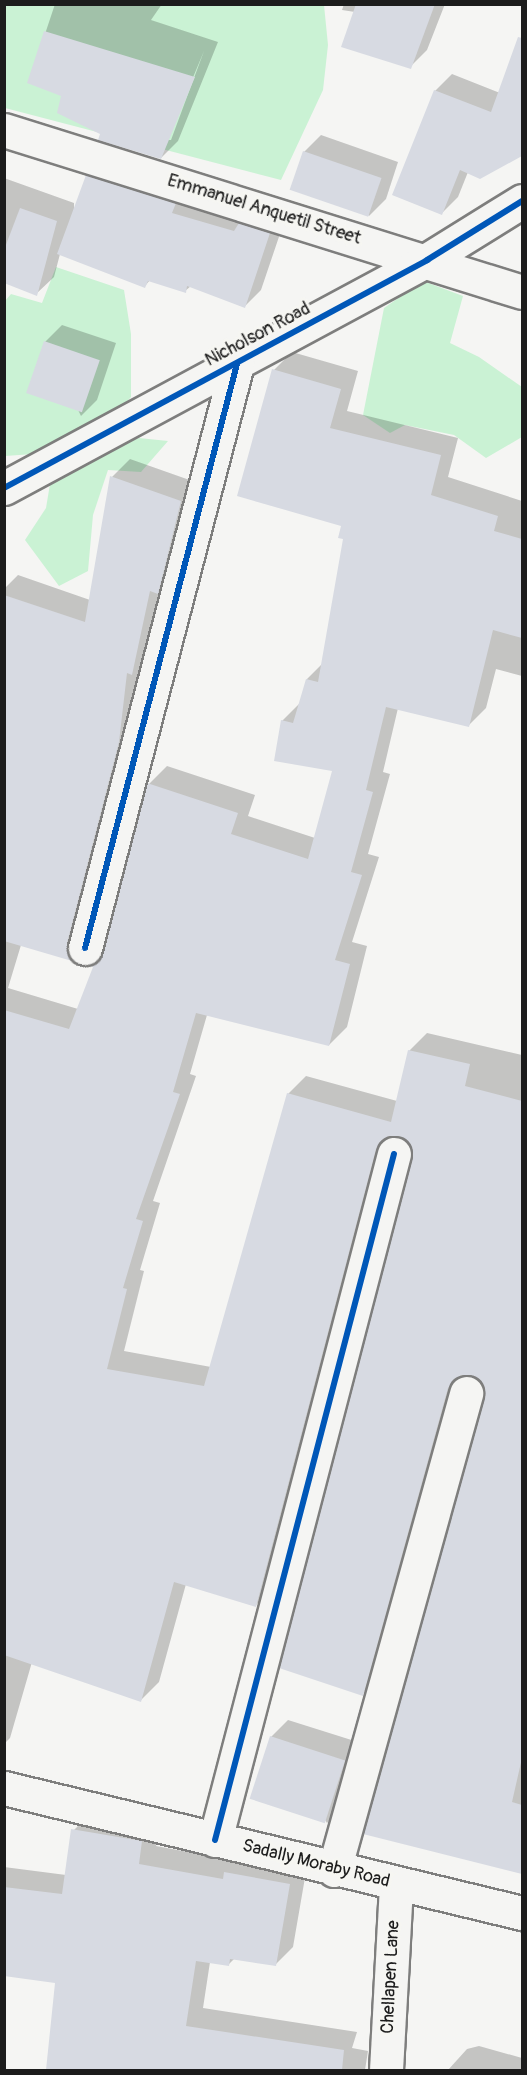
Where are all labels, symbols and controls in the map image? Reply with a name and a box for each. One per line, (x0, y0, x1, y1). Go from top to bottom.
street label: Emmanuel Anquetil Street (165, 170, 363, 250)
street label: Nicholson Road (202, 298, 314, 372)
street label: Sadally Moraby Road (240, 1835, 392, 1893)
street label: Chellapen Lane (377, 1920, 405, 2034)

